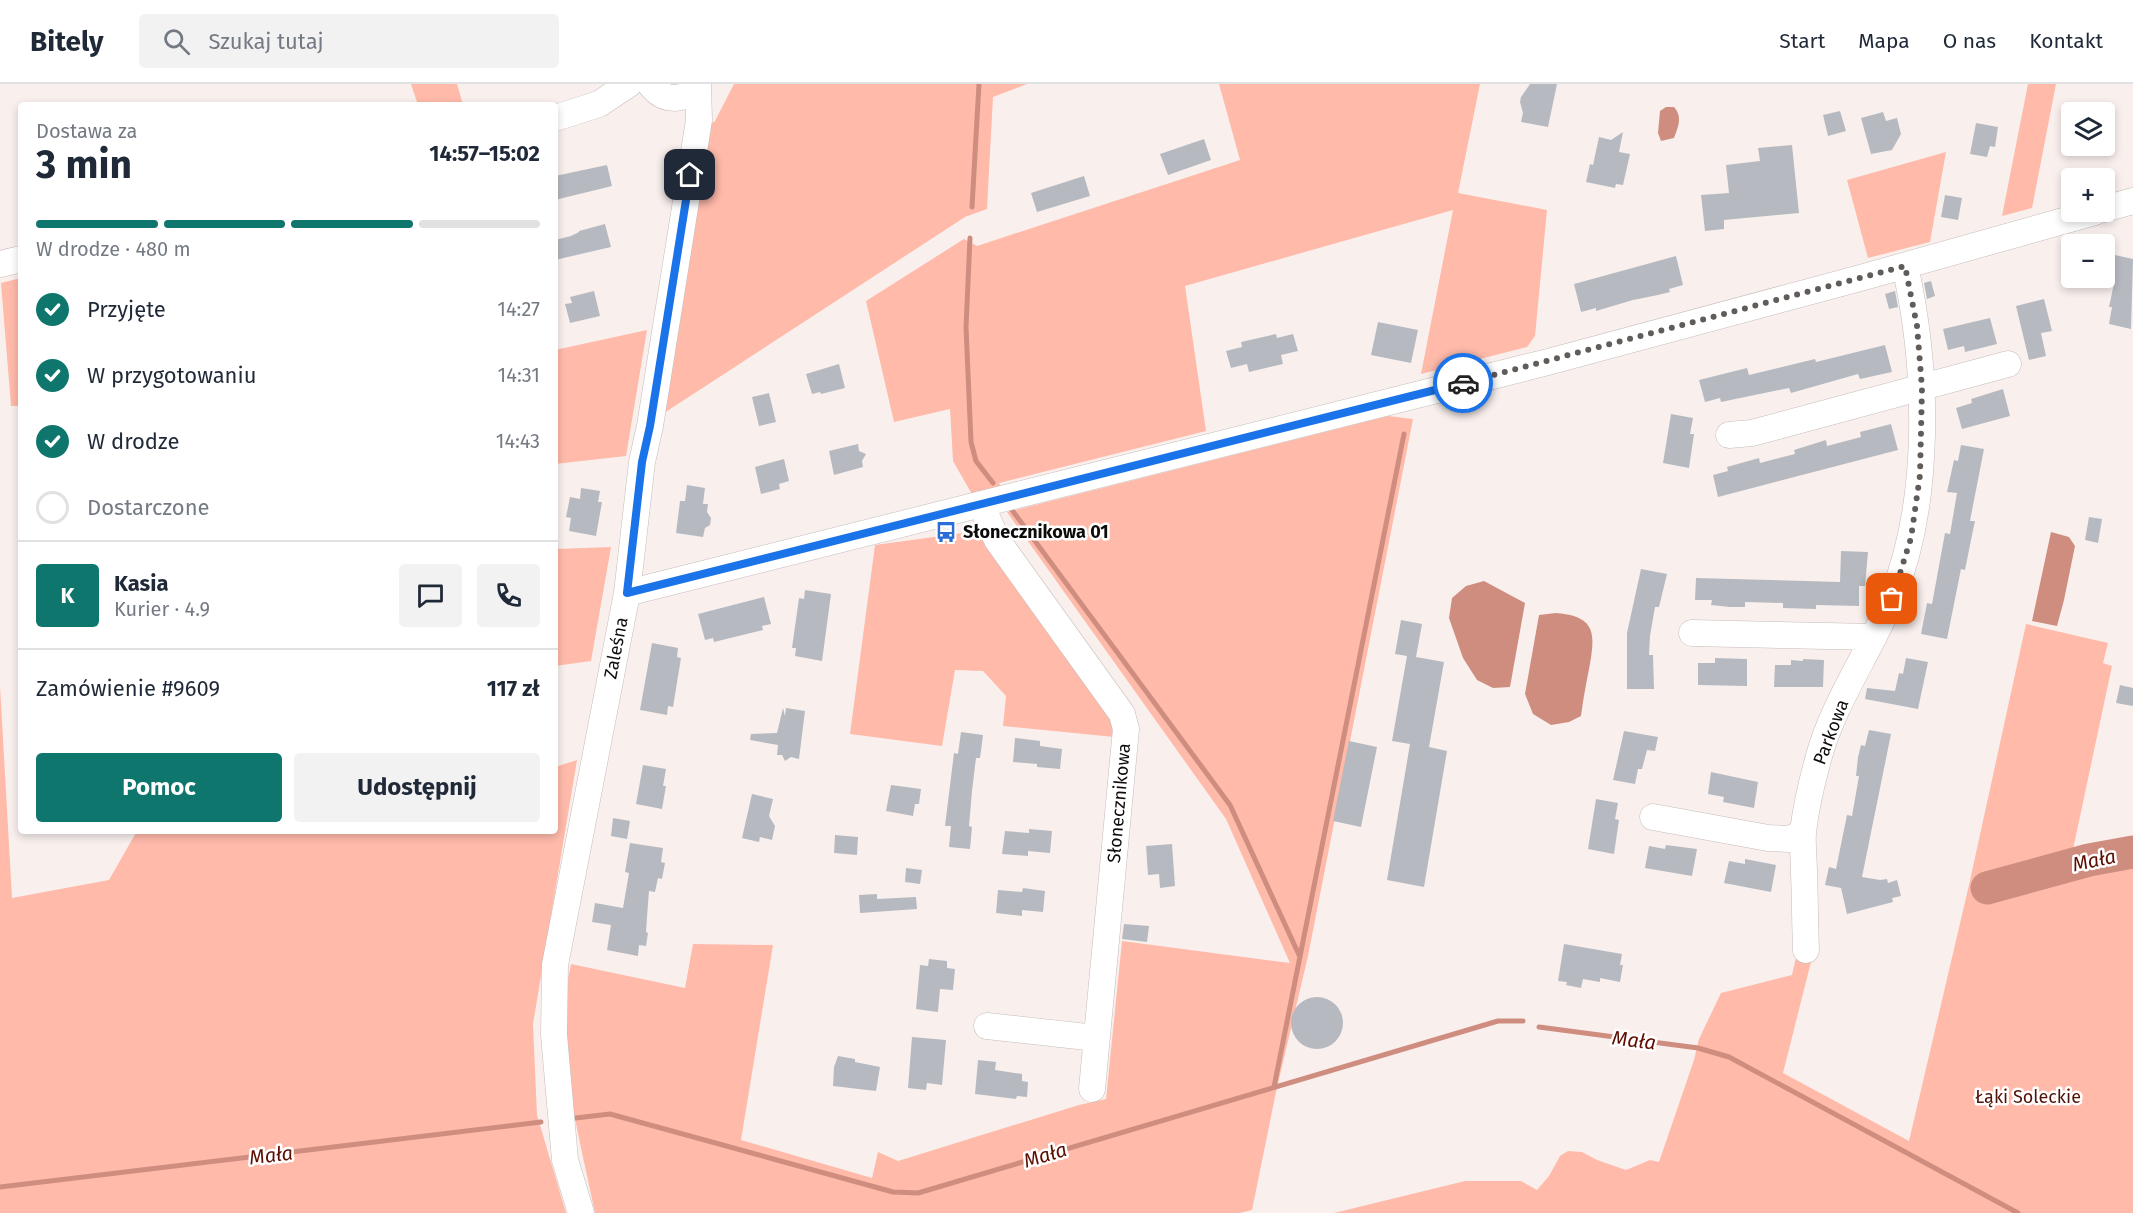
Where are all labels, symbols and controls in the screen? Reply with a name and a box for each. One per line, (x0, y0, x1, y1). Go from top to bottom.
search box (139, 14, 559, 68)
text: Bitely (30, 25, 103, 58)
icon: search (160, 25, 193, 58)
text: Szukaj tutaj (208, 28, 324, 55)
text: Start (1779, 28, 1825, 54)
text: Mapa (1858, 28, 1910, 54)
text: O nas (1943, 28, 1996, 54)
text: Kontakt (2029, 28, 2103, 54)
map controls (2061, 102, 2115, 288)
button: layers (2061, 102, 2115, 156)
text: Dostawa za (36, 119, 137, 143)
text: 14:57–15:02 (429, 140, 540, 167)
text: 3 min (36, 142, 132, 188)
pin (664, 149, 715, 200)
icon: home (673, 158, 706, 191)
button: + (2061, 168, 2115, 222)
button: − (2061, 234, 2115, 288)
text: W drodze · 480 m (36, 237, 191, 261)
icon: check (36, 293, 69, 326)
text: Przyjęte (87, 296, 166, 323)
text: 14:27 (497, 297, 540, 321)
courier (1433, 353, 1493, 413)
icon: check (36, 359, 69, 392)
text: W przygotowaniu (87, 362, 257, 389)
text: 14:31 (498, 363, 540, 387)
icon: car (1447, 367, 1480, 400)
icon: check (36, 425, 69, 458)
text: W drodze (87, 428, 179, 455)
text: 14:43 (496, 429, 540, 453)
text: Dostarczone (87, 494, 210, 521)
bus stop icon: Słonecznikowa 01 (934, 520, 958, 544)
place label: Słonecznikowa 01 (963, 521, 1109, 543)
button: chat (399, 564, 462, 627)
button: phone (477, 564, 540, 627)
text: Kasia (114, 570, 168, 597)
pin (1866, 573, 1917, 624)
text: K (61, 582, 74, 609)
icon: bag (1875, 582, 1908, 615)
text: Kurier · 4.9 (114, 597, 210, 621)
street label: Zaleśna (599, 615, 633, 681)
text: Zamówienie #9609 (36, 675, 220, 702)
text: 117 zł (487, 675, 540, 702)
street label: Parkowa (1808, 696, 1854, 768)
street label: Słonecznikowa (1103, 742, 1135, 864)
button: Pomoc (36, 753, 282, 822)
button: Udostępnij (294, 753, 540, 822)
water label: Mała (2070, 844, 2118, 876)
water label: Mała (1611, 1025, 1657, 1055)
park label: Łąki Soleckie (1975, 1086, 2081, 1108)
water label: Mała (1020, 1137, 1070, 1173)
water label: Mała (248, 1140, 294, 1170)

